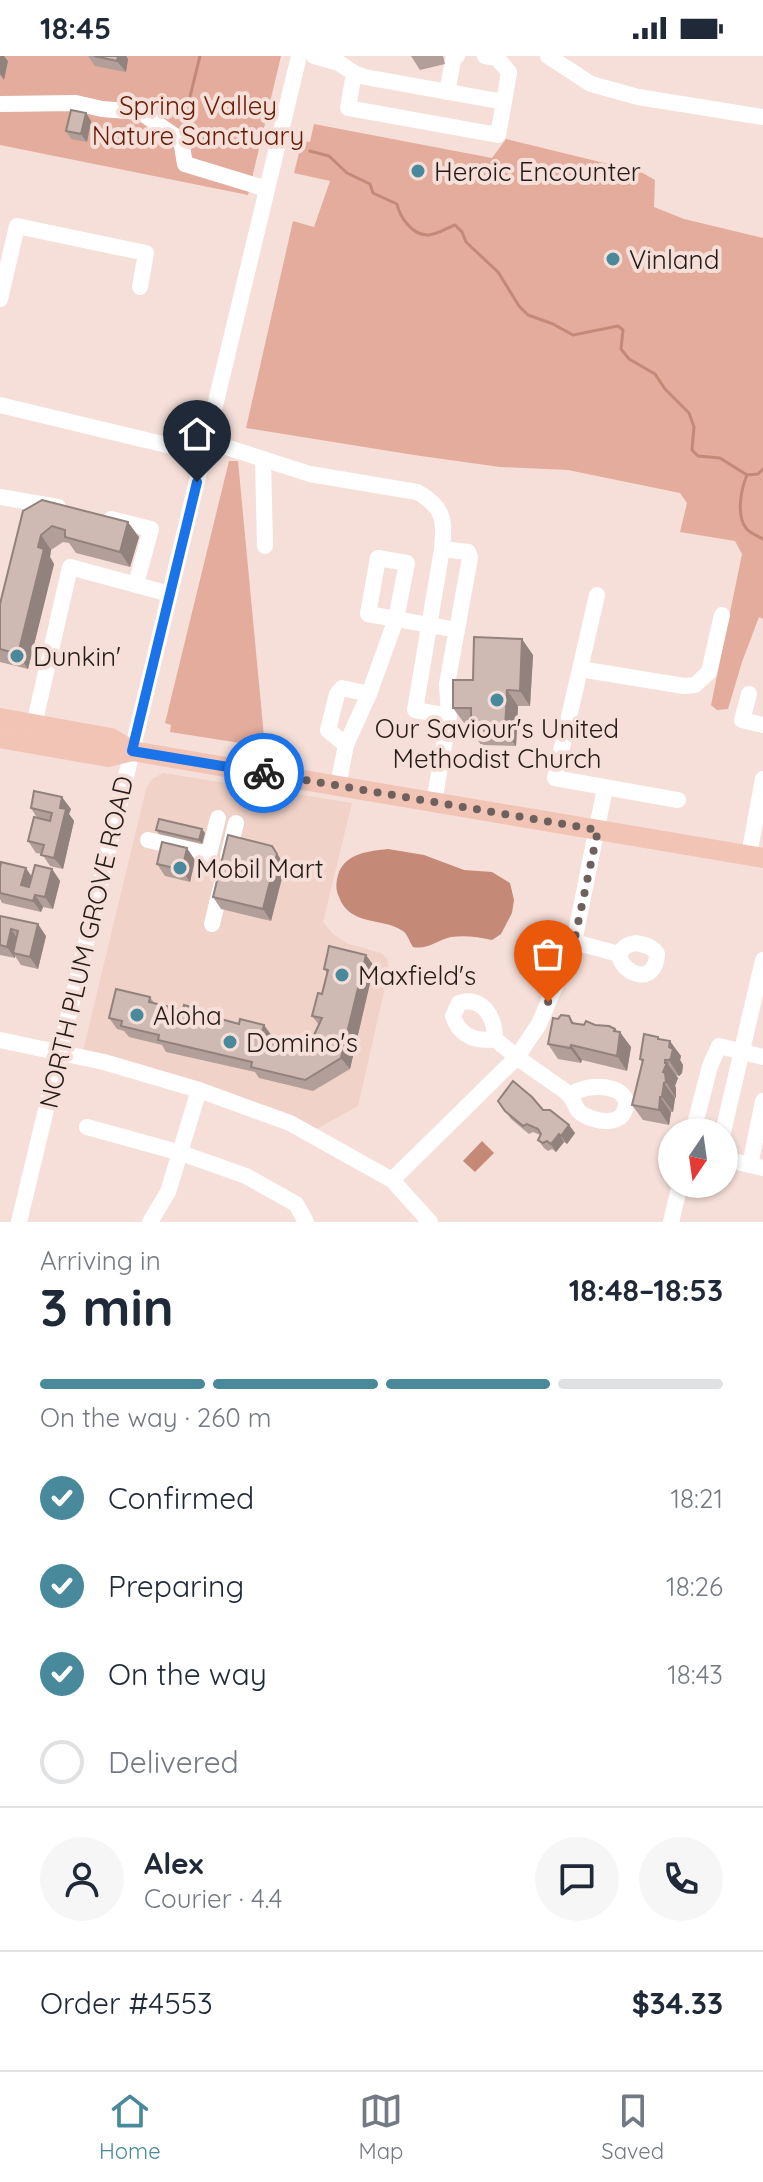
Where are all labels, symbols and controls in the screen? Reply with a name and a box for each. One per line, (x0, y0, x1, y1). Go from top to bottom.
text: 18:45 (40, 9, 111, 47)
park label: Spring Valley Nature Sanctuary (92, 89, 304, 152)
place label: Heroic Encounter (434, 155, 641, 188)
marker: Heroic Encounter (409, 162, 427, 180)
place label: Vinland (629, 243, 719, 276)
marker: Vinland (604, 250, 622, 268)
pin (163, 400, 231, 482)
icon: home (175, 412, 219, 456)
place label: Dunkin' (33, 640, 121, 673)
marker: Dunkin' (8, 647, 26, 665)
marker: Our Saviour's United Methodist Church (488, 691, 506, 709)
place label: Our Saviour's United Methodist Church (375, 712, 619, 775)
courier (224, 733, 304, 813)
icon: bike (242, 751, 286, 795)
street label: NORTH PLUM GROVE ROAD (32, 773, 140, 1111)
place label: Mobil Mart (196, 852, 324, 885)
marker: Mobil Mart (171, 859, 189, 877)
pin (514, 920, 582, 1002)
icon: bag (526, 932, 570, 976)
place label: Maxfield's (358, 959, 476, 992)
marker: Maxfield's (333, 966, 351, 984)
place label: Aloha (153, 999, 222, 1032)
marker: Aloha (128, 1006, 146, 1024)
place label: Domino's (246, 1026, 358, 1059)
marker: Domino's (221, 1033, 239, 1051)
north arrow (658, 1118, 738, 1198)
map controls (658, 1118, 738, 1198)
text: Arriving in (40, 1244, 161, 1277)
text: 18:48–18:53 (569, 1271, 723, 1309)
text: 3 min (40, 1274, 174, 1339)
text: On the way · 260 m (40, 1401, 272, 1434)
icon: check (40, 1476, 84, 1520)
text: Confirmed (108, 1479, 254, 1517)
text: 18:21 (670, 1482, 723, 1515)
icon: check (40, 1564, 84, 1608)
text: Preparing (108, 1567, 244, 1605)
text: 18:26 (666, 1570, 723, 1603)
icon: check (40, 1652, 84, 1696)
text: On the way (108, 1655, 267, 1693)
text: 18:43 (667, 1658, 723, 1691)
text: Delivered (108, 1743, 239, 1781)
button: person (40, 1837, 124, 1921)
button: chat (535, 1837, 619, 1921)
button: phone (639, 1837, 723, 1921)
text: Alex (144, 1844, 203, 1882)
text: Courier · 4.4 (144, 1882, 282, 1915)
text: Order #4553 (40, 1984, 213, 2022)
text: $34.33 (632, 1984, 723, 2022)
tab: Home (99, 2089, 161, 2165)
tab: Map (359, 2089, 403, 2165)
tab: Saved (601, 2089, 664, 2165)

